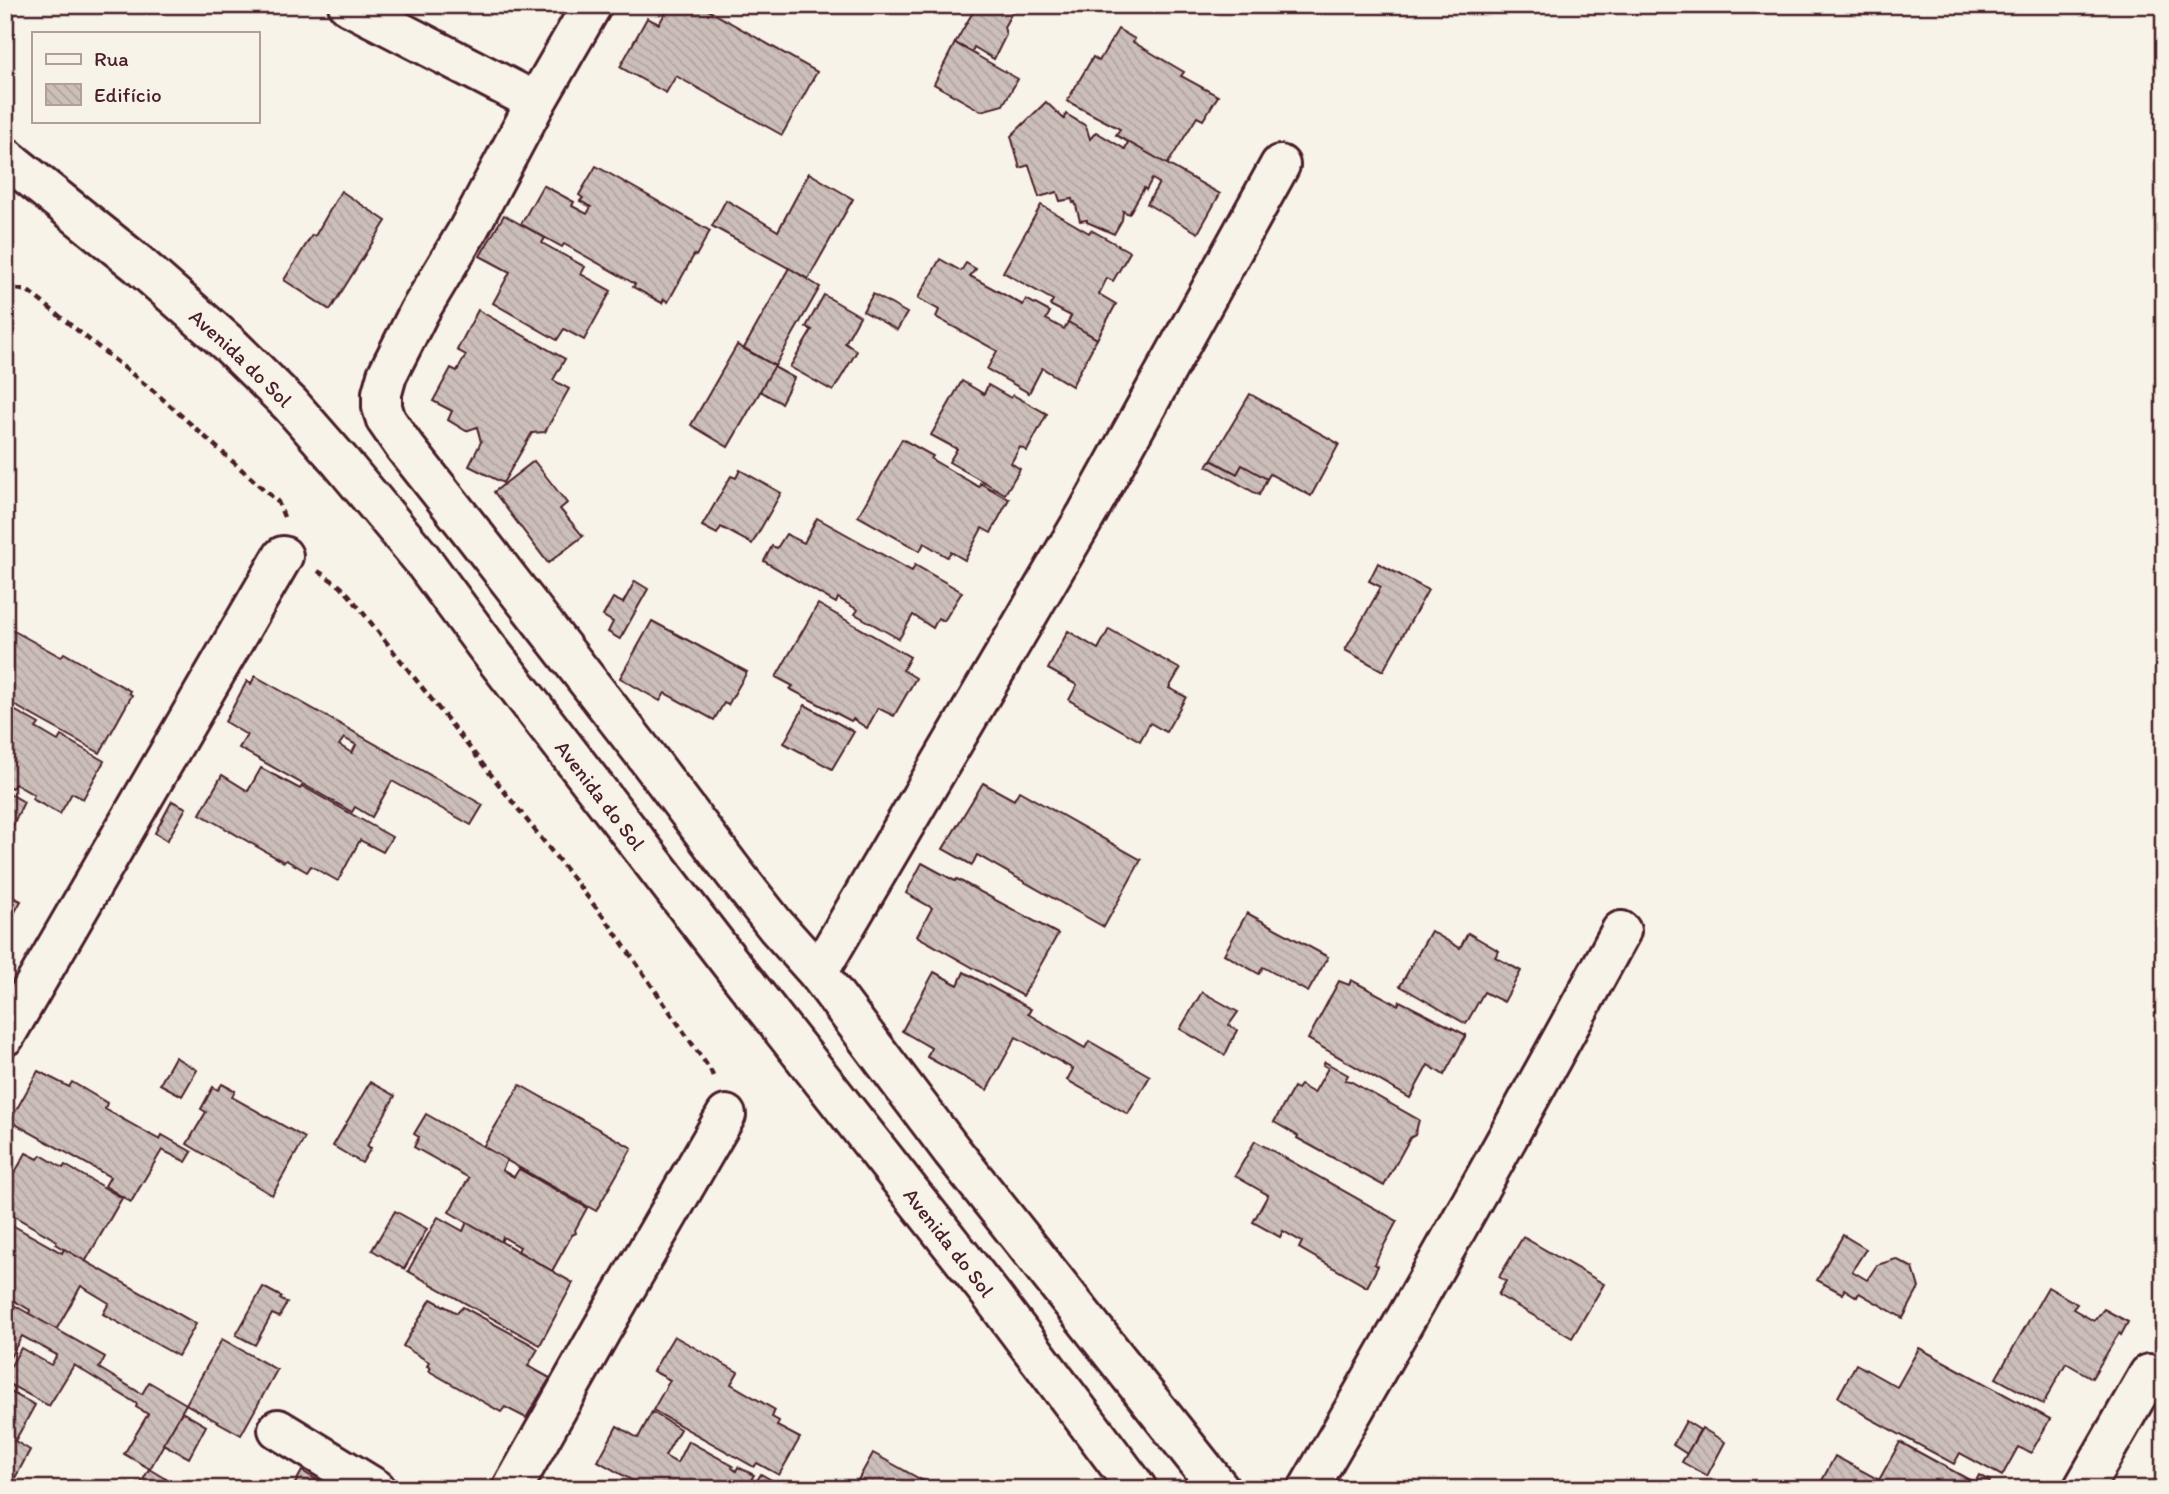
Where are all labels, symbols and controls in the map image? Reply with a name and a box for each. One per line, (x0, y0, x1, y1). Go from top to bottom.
legend (32, 32, 259, 122)
text: Rua (94, 46, 129, 71)
text: Edifício (94, 82, 162, 107)
street label: Avenida do Sol (185, 303, 298, 412)
street label: Avenida do Sol (551, 735, 651, 855)
street label: Avenida do Sol (899, 1182, 1000, 1302)

